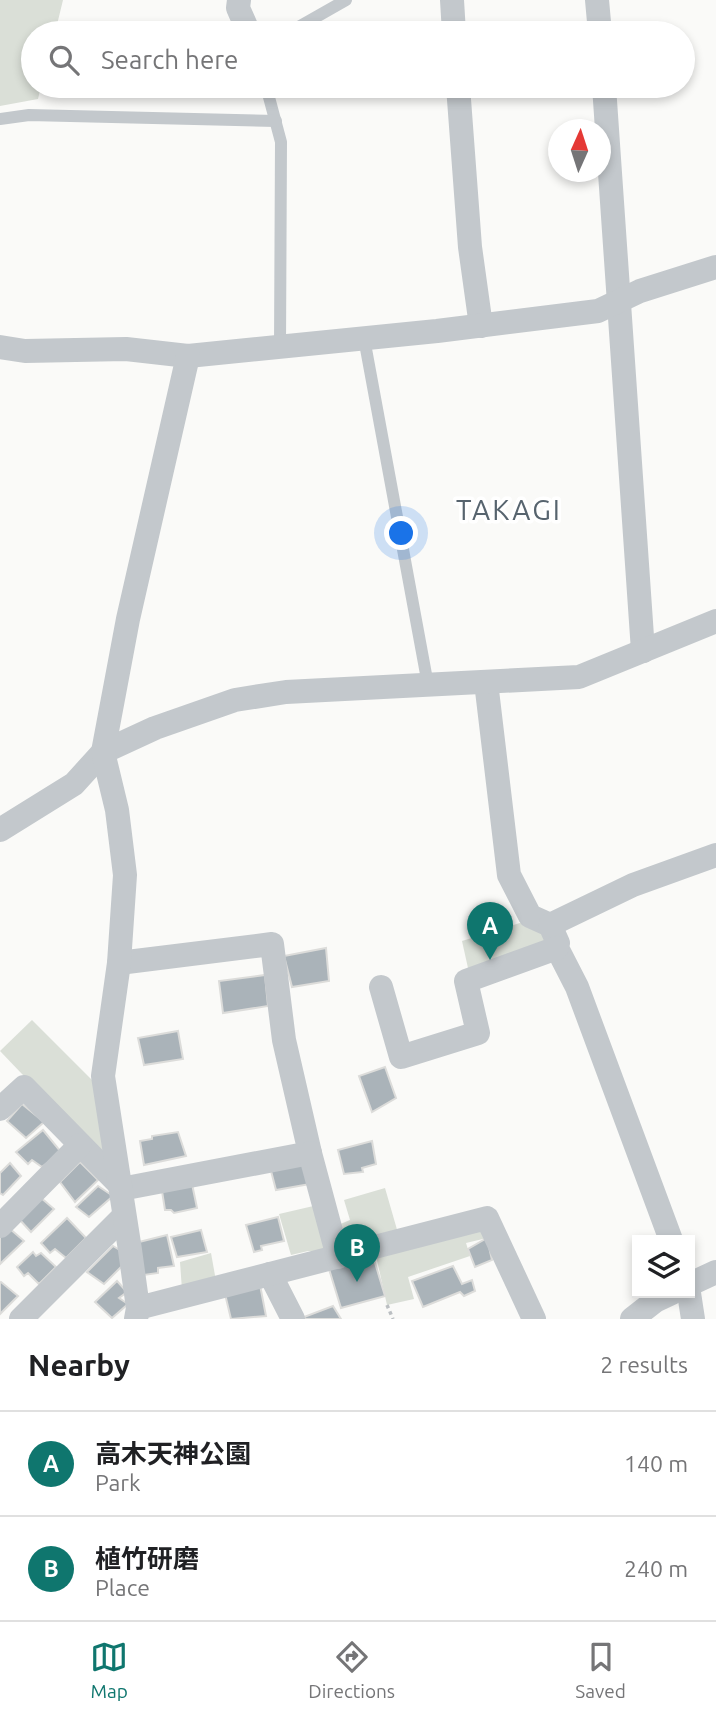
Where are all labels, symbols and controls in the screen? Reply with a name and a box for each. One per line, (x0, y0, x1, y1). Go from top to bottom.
search box (21, 21, 695, 98)
icon: search (45, 41, 83, 79)
text: Search here (101, 45, 238, 74)
north arrow (548, 119, 611, 182)
district label: TAKAGI (456, 494, 562, 525)
your location (384, 516, 418, 550)
pin: A (467, 902, 513, 960)
pin: B (334, 1224, 380, 1282)
map controls (632, 1235, 695, 1298)
button: layers (632, 1235, 695, 1298)
text: Nearby (28, 1348, 130, 1382)
text: 2 results (600, 1352, 688, 1377)
text: 高木天神公園 (95, 1439, 251, 1468)
text: A (43, 1451, 59, 1476)
text: 140 m (624, 1451, 688, 1476)
text: Park (95, 1470, 141, 1495)
text: 植竹研磨 (95, 1544, 199, 1573)
text: B (43, 1556, 59, 1581)
text: 240 m (624, 1556, 688, 1581)
text: Place (95, 1575, 150, 1600)
tab: Map (90, 1638, 128, 1702)
tab: Directions (308, 1638, 395, 1702)
tab: Saved (575, 1638, 626, 1702)

